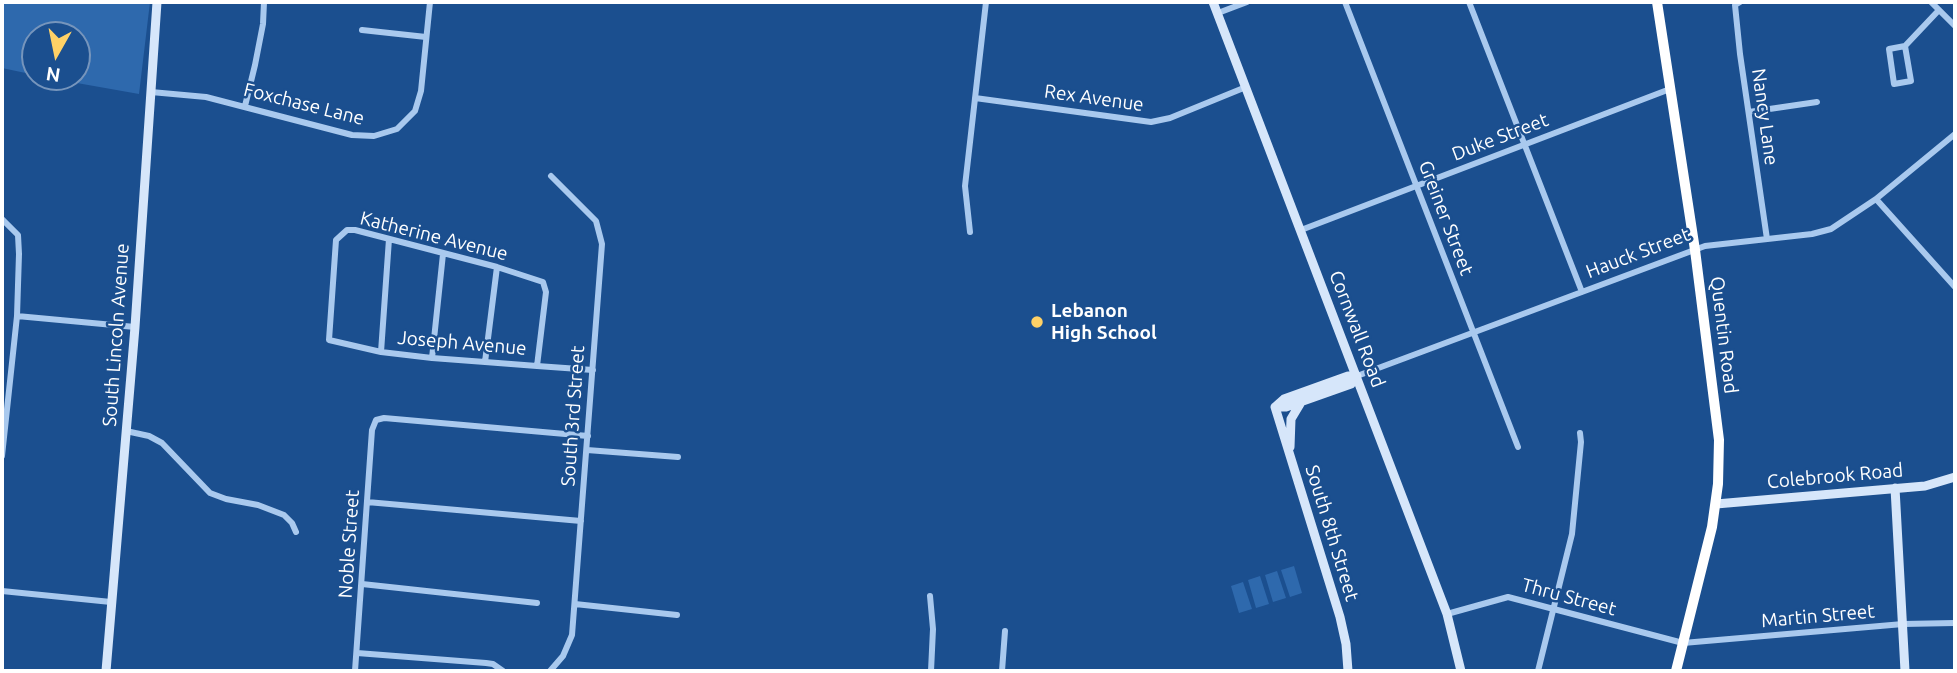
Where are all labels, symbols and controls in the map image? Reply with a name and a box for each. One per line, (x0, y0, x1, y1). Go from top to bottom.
north arrow (21, 21, 91, 91)
text: N (44, 63, 62, 87)
street label: Nancy Lane (1747, 67, 1783, 167)
street label: Foxchase Lane (241, 78, 367, 130)
street label: Rex Avenue (1043, 80, 1145, 116)
street label: Duke Street (1449, 108, 1551, 166)
street label: Greiner Street (1414, 158, 1478, 278)
street label: Katherine Avenue (358, 207, 510, 265)
street label: Hauck Street (1583, 223, 1693, 283)
street label: South Lincoln Avenue (98, 243, 134, 427)
street label: Cornwall Road (1324, 267, 1390, 391)
street label: Quentin Road (1705, 275, 1743, 395)
place label: Lebanon High School (1051, 300, 1157, 344)
marker: Lebanon High School (1029, 314, 1045, 330)
street label: Joseph Avenue (396, 326, 528, 360)
street label: South 3rd Street (557, 345, 589, 487)
street label: Colebrook Road (1766, 459, 1904, 493)
street label: South 8th Street (1300, 462, 1364, 604)
street label: Noble Street (334, 489, 364, 599)
street label: Thru Street (1519, 573, 1619, 621)
street label: Martin Street (1760, 600, 1876, 632)

